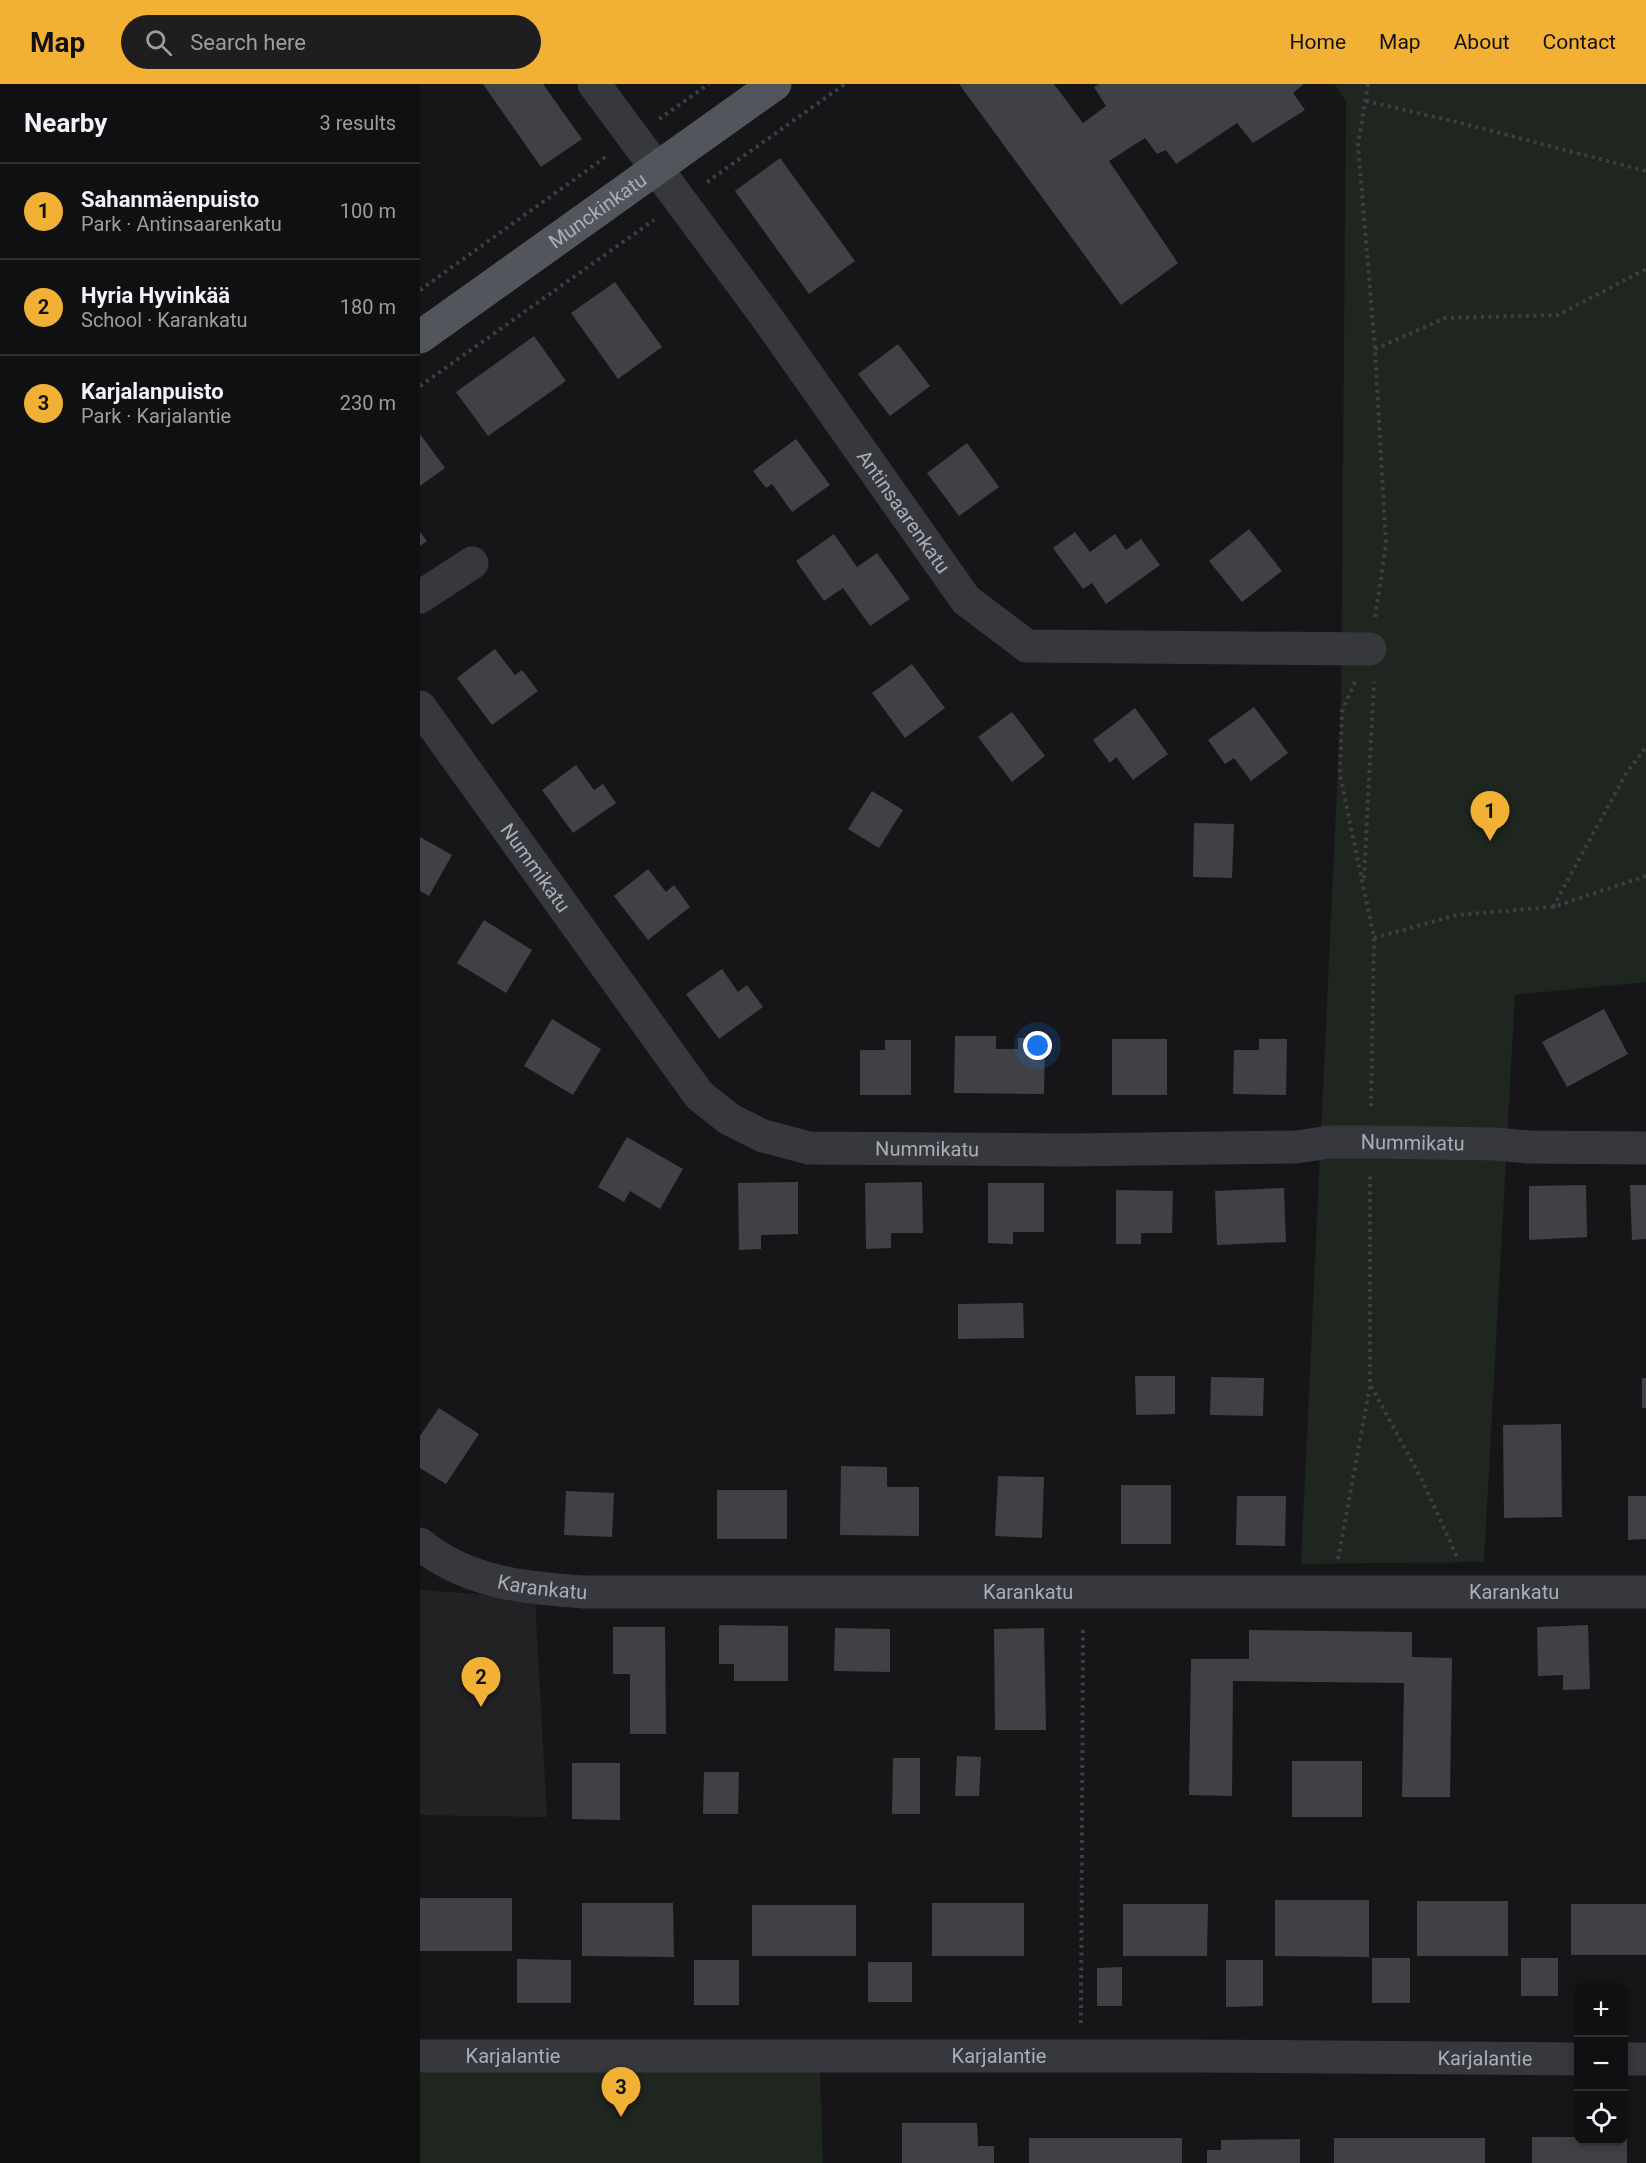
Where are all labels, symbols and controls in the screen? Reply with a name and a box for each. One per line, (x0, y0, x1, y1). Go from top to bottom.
search box (121, 15, 541, 69)
text: Map (30, 26, 85, 59)
icon: search (142, 26, 175, 59)
text: Search here (190, 30, 306, 55)
text: Home (1290, 30, 1346, 54)
text: Map (1379, 30, 1421, 54)
text: About (1454, 30, 1510, 54)
text: Contact (1543, 30, 1616, 54)
text: Nearby (24, 108, 107, 138)
text: 3 results (320, 111, 396, 135)
street label: Munckinkatu (544, 167, 651, 254)
text: Sahanmäenpuisto (81, 187, 259, 212)
text: 1 (38, 199, 49, 223)
text: 100 m (340, 199, 396, 223)
text: Park · Antinsaarenkatu (81, 212, 282, 236)
text: Hyria Hyvinkää (81, 283, 230, 308)
text: 2 (38, 295, 49, 319)
text: 180 m (340, 295, 396, 319)
text: School · Karankatu (81, 308, 248, 332)
text: Karjalanpuisto (81, 379, 224, 404)
text: 3 (38, 391, 49, 415)
text: 230 m (340, 391, 396, 415)
text: Park · Karjalantie (81, 404, 231, 428)
street label: Antinsaarenkatu (852, 445, 955, 578)
pin: 1 (1470, 792, 1510, 841)
street label: Nummikatu (496, 819, 576, 917)
your location (1023, 1031, 1052, 1060)
street label: Nummikatu (1361, 1130, 1465, 1156)
street label: Nummikatu (875, 1137, 979, 1161)
street label: Karankatu (495, 1569, 588, 1604)
street label: Karankatu (983, 1580, 1073, 1604)
street label: Karankatu (1469, 1580, 1559, 1604)
pin: 2 (462, 1658, 500, 1707)
map controls (1574, 1983, 1628, 2145)
button: + (1574, 1983, 1628, 2037)
button: − (1574, 2037, 1628, 2091)
street label: Karjalantie (466, 2044, 560, 2068)
street label: Karjalantie (952, 2044, 1046, 2068)
street label: Karjalantie (1438, 2046, 1532, 2071)
pin: 3 (602, 2068, 640, 2117)
button: locate (1574, 2091, 1628, 2145)

